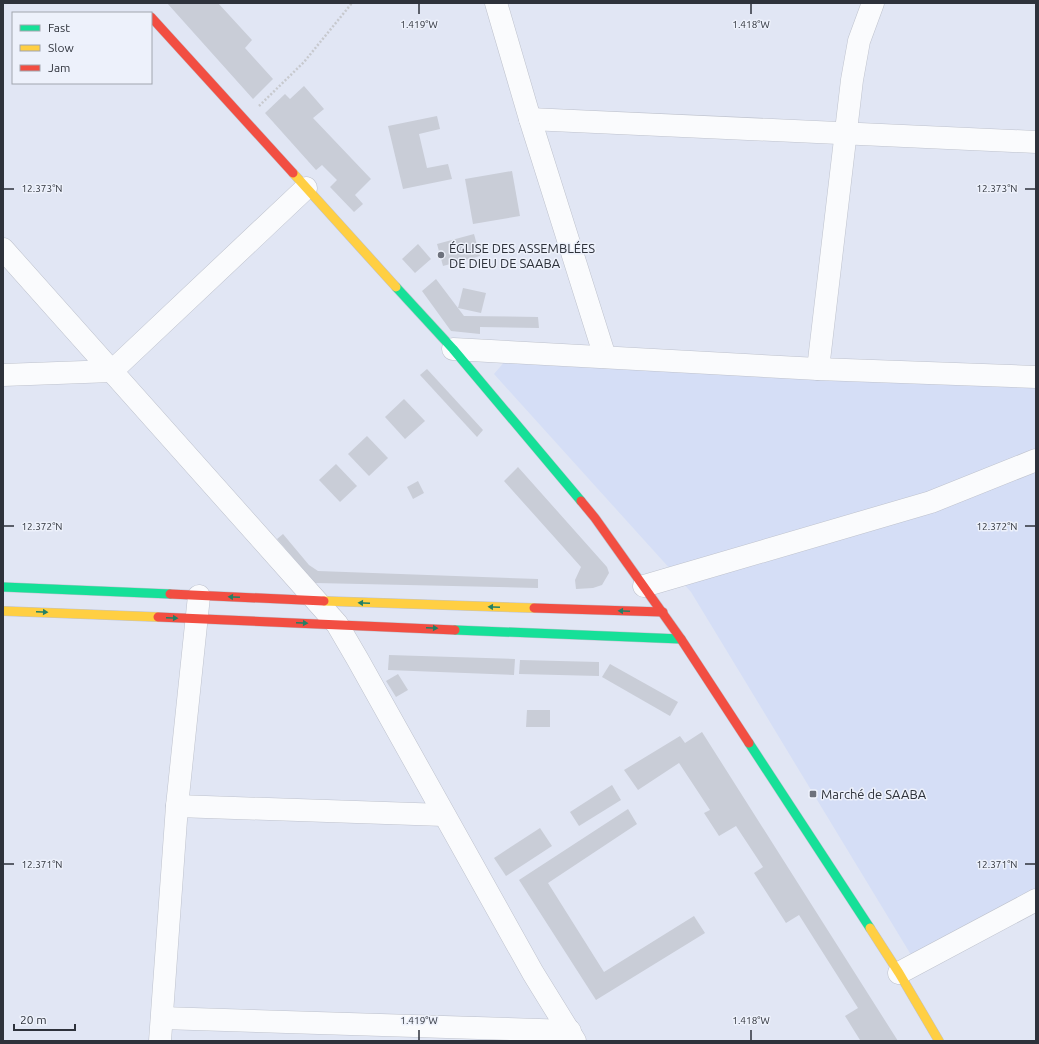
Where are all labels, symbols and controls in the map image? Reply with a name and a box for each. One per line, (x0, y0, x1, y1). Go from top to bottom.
legend (12, 12, 152, 84)
text: 1.419°W (400, 19, 438, 30)
text: 1.418°W (732, 19, 770, 30)
text: Fast (48, 21, 70, 34)
text: Slow (48, 41, 74, 54)
text: Jam (48, 61, 70, 74)
text: 12.373°N (21, 183, 63, 194)
text: 12.373°N (976, 183, 1018, 194)
place label: ÉGLISE DES ASSEMBLÉES DE DIEU DE SAABA (449, 240, 595, 270)
marker: ÉGLISE DES ASSEMBLÉES DE DIEU DE SAABA (436, 250, 446, 260)
text: 12.372°N (21, 521, 63, 532)
text: 12.372°N (976, 521, 1018, 532)
one-way arrow (228, 594, 240, 601)
one-way arrow (358, 599, 370, 606)
one-way arrow (488, 603, 500, 610)
one-way arrow (618, 607, 630, 614)
one-way arrow (36, 609, 48, 616)
one-way arrow (166, 614, 178, 621)
one-way arrow (296, 619, 308, 626)
one-way arrow (426, 625, 439, 631)
place label: Marché de SAABA (821, 787, 927, 801)
marker: Marché de SAABA (808, 789, 818, 799)
text: 12.371°N (21, 859, 63, 870)
text: 12.371°N (976, 859, 1018, 870)
scale bar (14, 1006, 75, 1032)
text: 20 m (20, 1013, 47, 1026)
text: 1.419°W (400, 1015, 438, 1026)
text: 1.418°W (732, 1015, 770, 1026)

